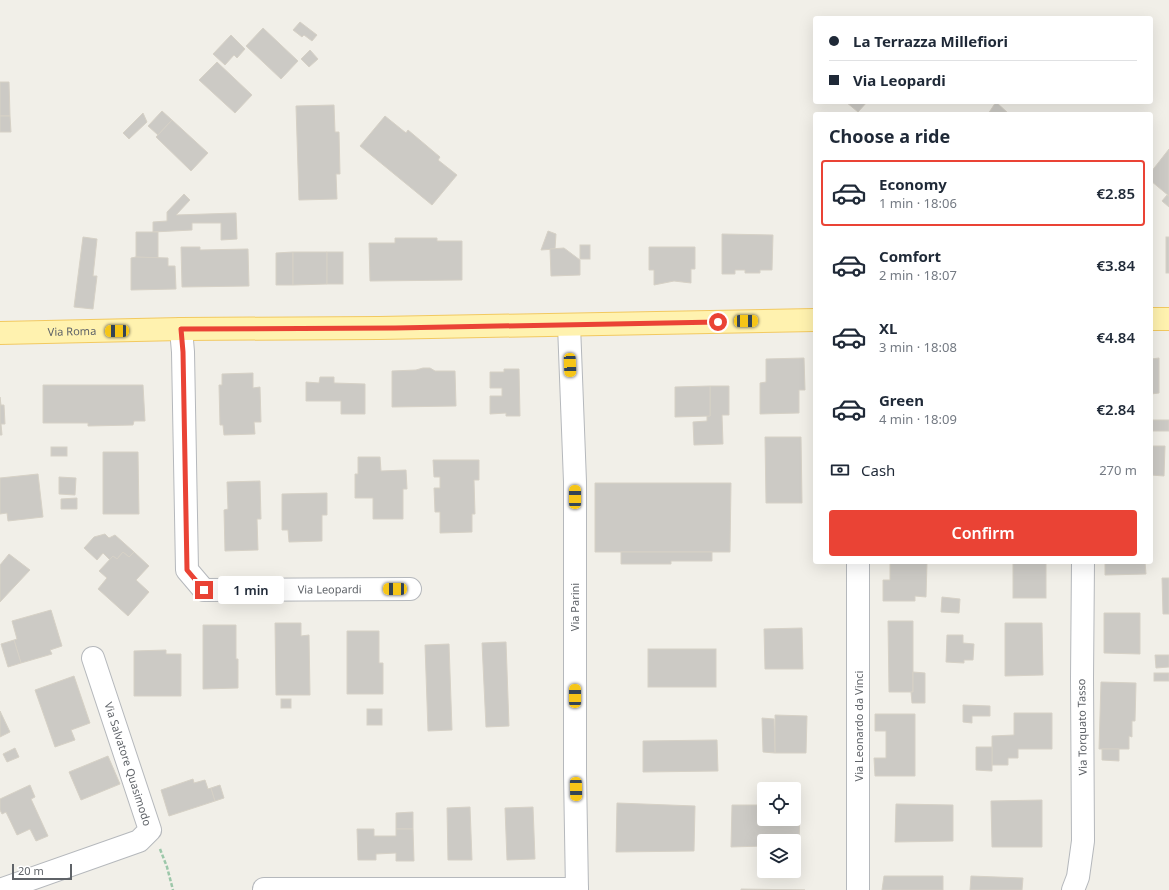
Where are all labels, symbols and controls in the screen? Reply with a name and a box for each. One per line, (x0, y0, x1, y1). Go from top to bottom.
text: La Terrazza Millefiori (853, 31, 1008, 51)
text: Via Leopardi (853, 70, 946, 90)
text: Choose a ride (829, 124, 950, 148)
text: Economy (879, 174, 947, 194)
icon: car (831, 175, 867, 211)
text: €2.85 (1097, 183, 1135, 203)
text: 1 min · 18:06 (879, 194, 957, 212)
text: Comfort (879, 246, 941, 266)
icon: car (831, 247, 867, 283)
text: €3.84 (1097, 255, 1135, 275)
text: 2 min · 18:07 (879, 266, 957, 284)
route start (709, 313, 727, 331)
car (734, 315, 758, 327)
text: XL (879, 318, 897, 338)
icon: car (831, 319, 867, 355)
street label: Via Roma (48, 323, 96, 339)
car (105, 325, 129, 337)
text: €4.84 (1097, 327, 1135, 347)
text: 3 min · 18:08 (879, 338, 957, 356)
car (564, 353, 576, 377)
text: Green (879, 390, 924, 410)
icon: car (831, 391, 867, 427)
text: €2.84 (1097, 399, 1135, 419)
text: 4 min · 18:09 (879, 410, 957, 428)
icon: cash (829, 459, 851, 481)
text: Cash (861, 460, 895, 480)
text: 270 m (1099, 461, 1137, 479)
car (569, 485, 581, 509)
button: Confirm (829, 510, 1137, 556)
callout: 1 min (218, 576, 284, 604)
route end (195, 581, 213, 599)
text: 1 min (233, 581, 269, 599)
street label: Via Leopardi (298, 581, 362, 597)
car (383, 583, 407, 595)
street label: Via Parini (567, 583, 582, 631)
street label: Via Leonardo da Vinci (851, 671, 866, 781)
street label: Via Torquato Tasso (1073, 678, 1090, 775)
car (569, 684, 581, 708)
street label: Via Salvatore Quasimodo (101, 700, 156, 828)
car (570, 777, 582, 801)
map controls (757, 782, 801, 878)
button: locate (757, 782, 801, 826)
button: layers (757, 834, 801, 878)
scale bar (12, 862, 72, 881)
text: 20 m (18, 863, 44, 878)

